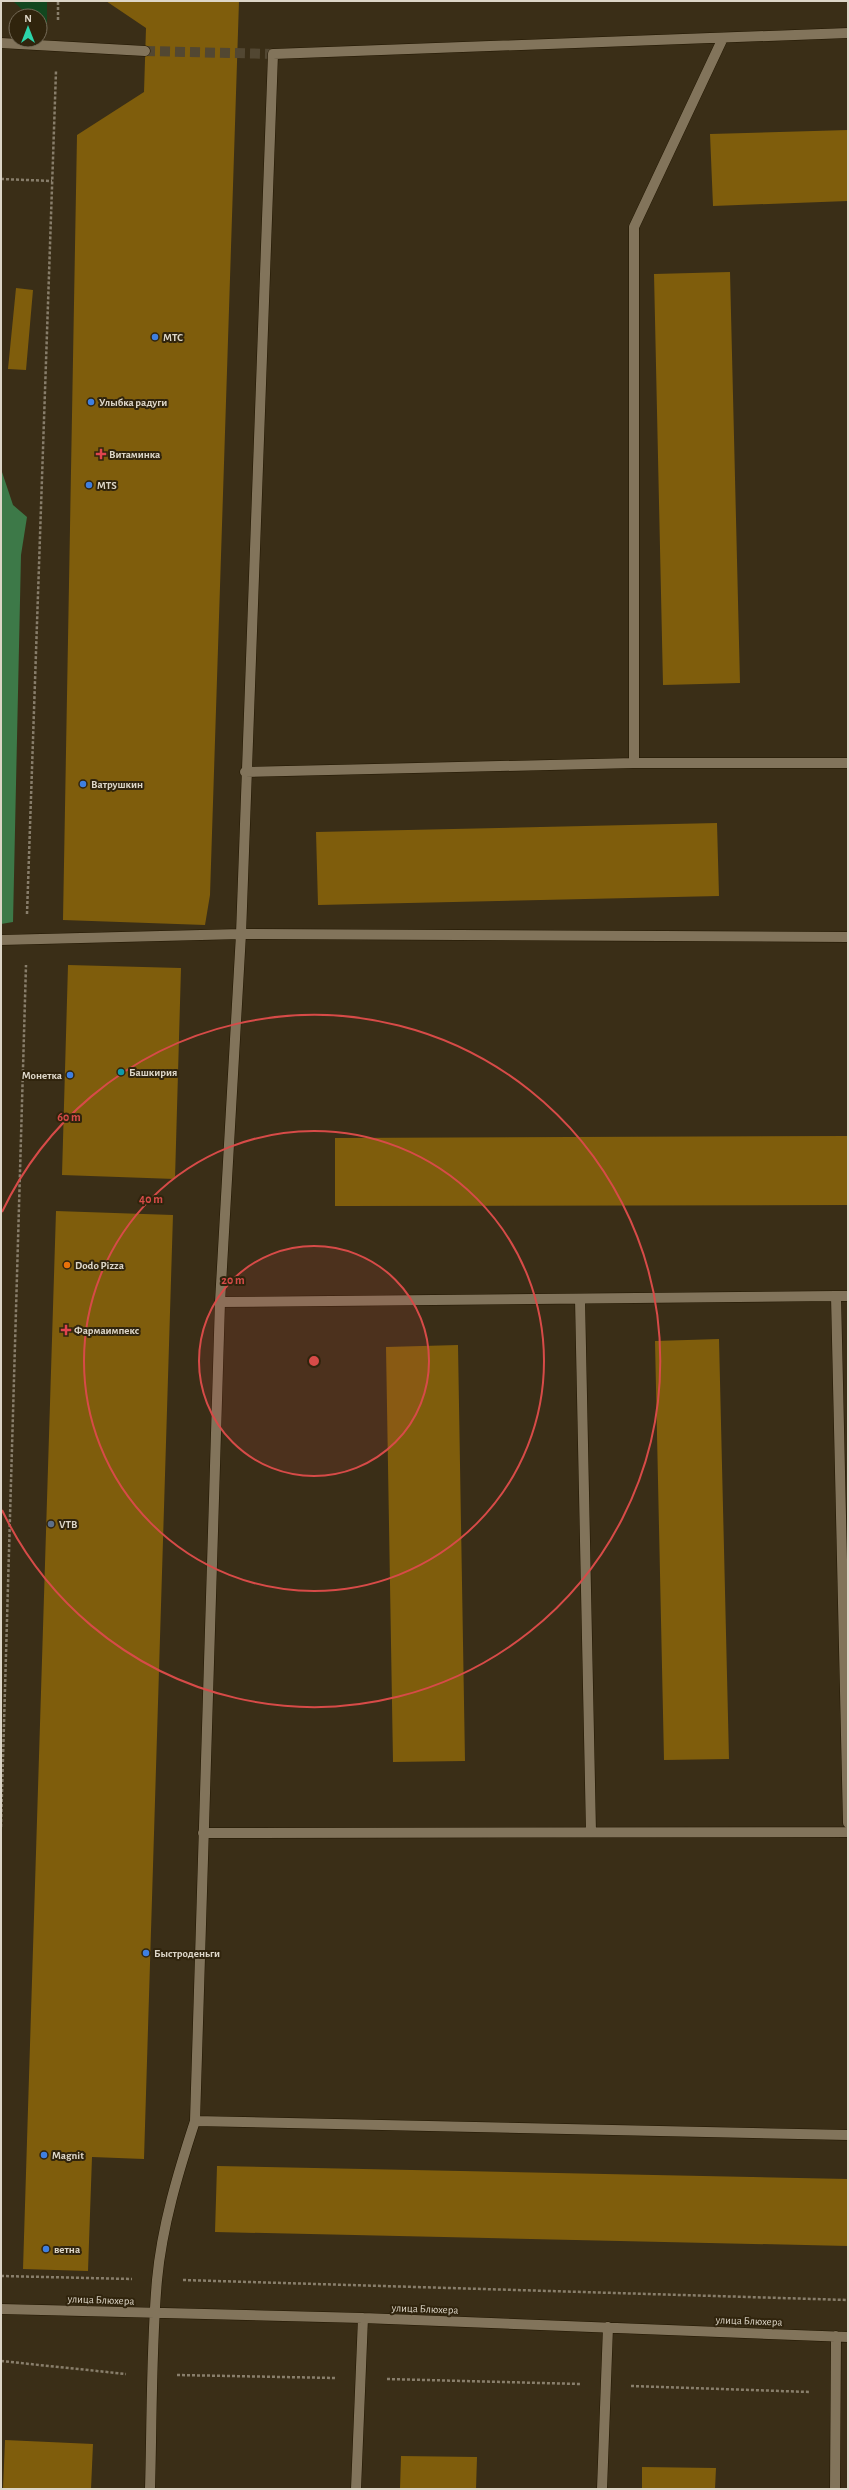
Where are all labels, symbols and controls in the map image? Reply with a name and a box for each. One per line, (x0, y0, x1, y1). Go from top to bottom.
north arrow (8, 8, 48, 48)
text: N (24, 13, 32, 24)
marker: МТС (150, 332, 160, 342)
place label: МТС (163, 332, 183, 343)
marker: Улыбка радуги (86, 397, 96, 407)
place label: Улыбка радуги (99, 397, 167, 408)
marker: Витаминка (96, 449, 106, 459)
place label: Витаминка (109, 449, 160, 460)
marker: MTS (84, 480, 94, 490)
place label: MTS (97, 480, 117, 491)
marker: Ватрушкин (78, 779, 88, 789)
place label: Ватрушкин (91, 779, 143, 790)
marker: Башкирия (116, 1067, 126, 1077)
place label: Башкирия (129, 1067, 177, 1078)
place label: Монетка (22, 1070, 62, 1081)
marker: Монетка (65, 1070, 75, 1080)
text: 60 m (57, 1111, 81, 1123)
text: 40 m (139, 1193, 163, 1205)
marker: Dodo Pizza (62, 1260, 72, 1270)
place label: Dodo Pizza (75, 1260, 125, 1271)
text: 20 m (221, 1274, 245, 1286)
marker: Фармаимпекс (61, 1325, 71, 1335)
place label: Фармаимпекс (74, 1325, 140, 1336)
centre of rings (307, 1354, 321, 1368)
marker: VTB (46, 1519, 56, 1529)
place label: VTB (59, 1519, 78, 1530)
marker: Быстроденьги (141, 1948, 151, 1958)
place label: Быстроденьги (154, 1948, 220, 1959)
marker: Magnit (39, 2150, 49, 2160)
place label: Magnit (52, 2150, 84, 2161)
marker: ветна (41, 2244, 51, 2254)
place label: ветна (54, 2244, 80, 2255)
street label: улица Блюхера (66, 2293, 135, 2307)
street label: улица Блюхера (390, 2302, 459, 2316)
street label: улица Блюхера (714, 2314, 783, 2328)

